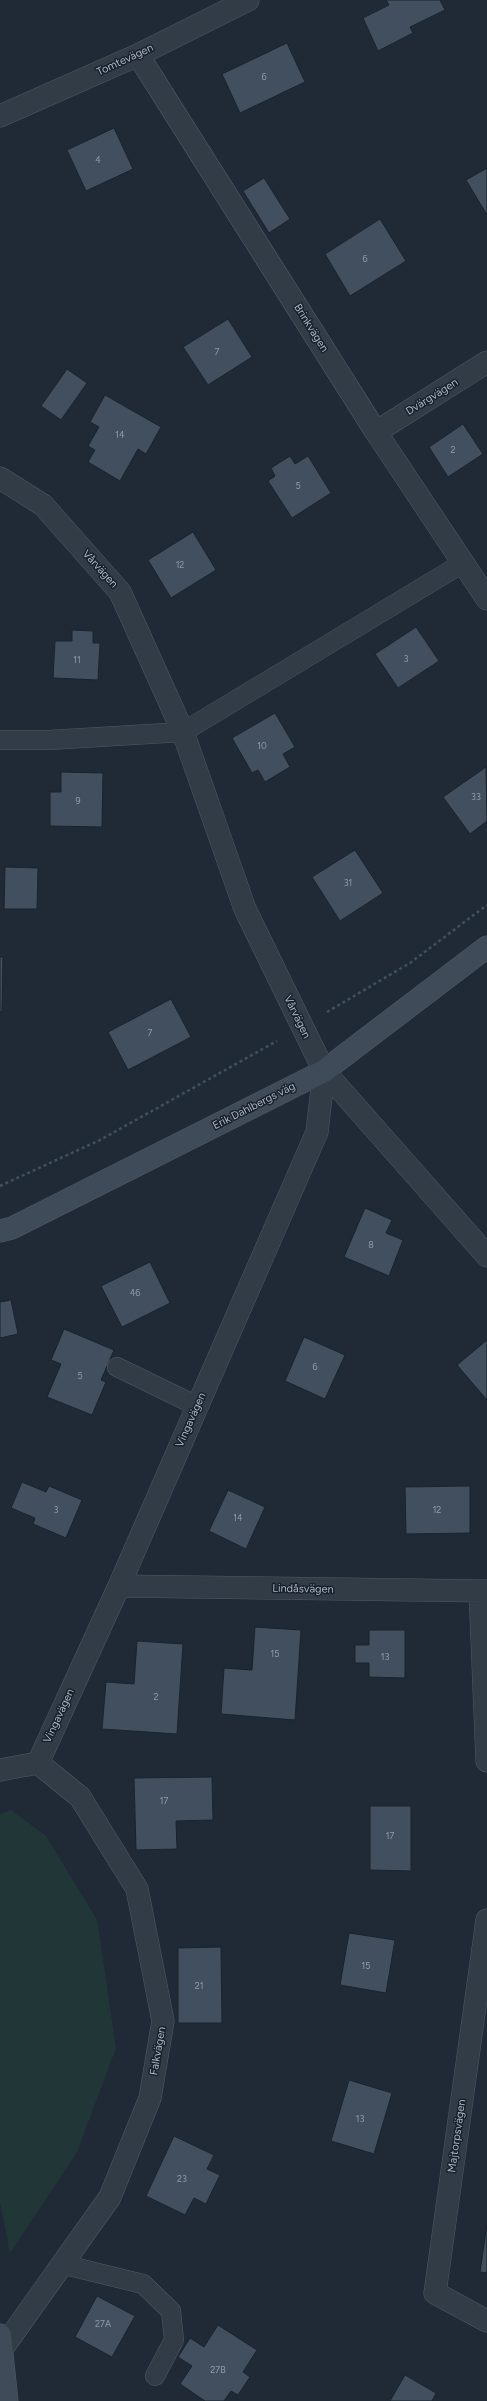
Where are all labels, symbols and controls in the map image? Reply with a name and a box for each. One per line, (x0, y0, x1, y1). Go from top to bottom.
street label: Tomtevägen (95, 41, 155, 79)
house number: 6 (261, 72, 267, 82)
house number: 4 (95, 155, 101, 165)
house number: 6 (362, 254, 368, 264)
street label: Brinkvägen (291, 301, 331, 355)
house number: 7 (215, 347, 219, 357)
street label: Dvärgvägen (403, 376, 461, 418)
house number: 14 (115, 430, 125, 440)
house number: 2 (450, 445, 456, 455)
house number: 5 (295, 481, 301, 491)
street label: Vårvägen (80, 547, 120, 591)
house number: 12 (176, 560, 184, 570)
house number: 3 (404, 654, 408, 664)
house number: 11 (73, 655, 81, 665)
house number: 10 (257, 741, 267, 751)
house number: 33 (471, 792, 481, 802)
house number: 9 (75, 796, 81, 806)
house number: 31 (344, 878, 352, 888)
street label: Vårvägen (281, 993, 313, 1041)
house number: 7 (148, 1028, 152, 1038)
street label: Erik Dahlbergs väg (211, 1080, 297, 1132)
house number: 8 (368, 1240, 374, 1250)
house number: 46 (130, 1288, 140, 1298)
house number: 6 (312, 1362, 318, 1372)
house number: 5 (77, 1371, 83, 1381)
street label: Vingavägen (173, 1391, 209, 1449)
house number: 3 (54, 1505, 58, 1515)
house number: 12 (433, 1505, 441, 1515)
house number: 14 (233, 1513, 243, 1523)
street label: Lindåsvägen (272, 1582, 334, 1596)
house number: 15 (271, 1649, 279, 1659)
house number: 13 (381, 1652, 389, 1662)
street label: Vingavägen (41, 1687, 77, 1745)
house number: 2 (153, 1692, 159, 1702)
house number: 17 (160, 1796, 168, 1806)
house number: 17 (386, 1831, 394, 1841)
house number: 15 (362, 1961, 370, 1971)
house number: 21 (195, 1981, 203, 1991)
street label: Falkvägen (147, 2026, 169, 2076)
street label: Majtorpsvägen (445, 2099, 469, 2173)
house number: 13 (356, 2114, 364, 2124)
house number: 23 (177, 2174, 187, 2184)
house number: 27A (95, 2319, 111, 2329)
house number: 27B (210, 2365, 226, 2375)

